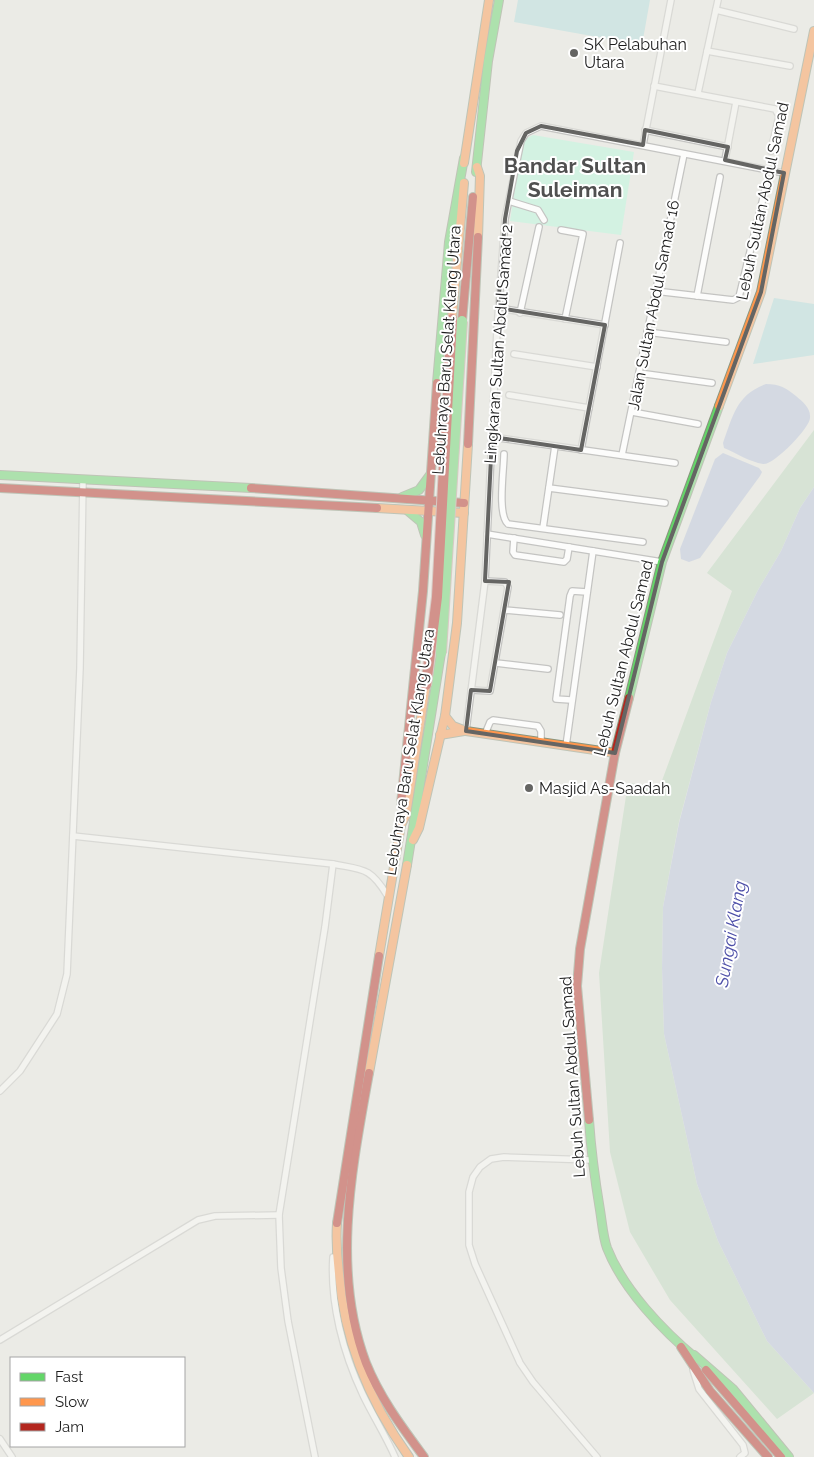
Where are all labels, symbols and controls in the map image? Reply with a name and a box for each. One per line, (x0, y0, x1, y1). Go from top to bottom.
place label: SK Pelabuhan Utara (584, 35, 687, 72)
marker: SK Pelabuhan Utara (568, 47, 580, 59)
street label: Lebuh Sultan Abdul Samad (732, 100, 793, 302)
district label: Bandar Sultan Suleiman (504, 153, 646, 202)
street label: Jalan Sultan Abdul Samad 16 (624, 198, 683, 412)
street label: Lingkaran Sultan Abdul Samad 2 (481, 224, 516, 464)
street label: Lebuhraya Baru Selat Klang Utara (428, 225, 465, 475)
street label: Lebuh Sultan Abdul Samad (590, 558, 657, 758)
street label: Lebuhraya Baru Selat Klang Utara (381, 627, 438, 877)
place label: Masjid As-Saadah (539, 779, 670, 798)
marker: Masjid As-Saadah (523, 782, 535, 794)
water label: Sungai Klang (711, 879, 750, 990)
street label: Lebuh Sultan Abdul Samad (556, 976, 589, 1178)
legend (10, 1357, 185, 1447)
text: Fast (55, 1368, 83, 1386)
text: Slow (55, 1393, 89, 1411)
text: Jam (55, 1418, 84, 1436)

